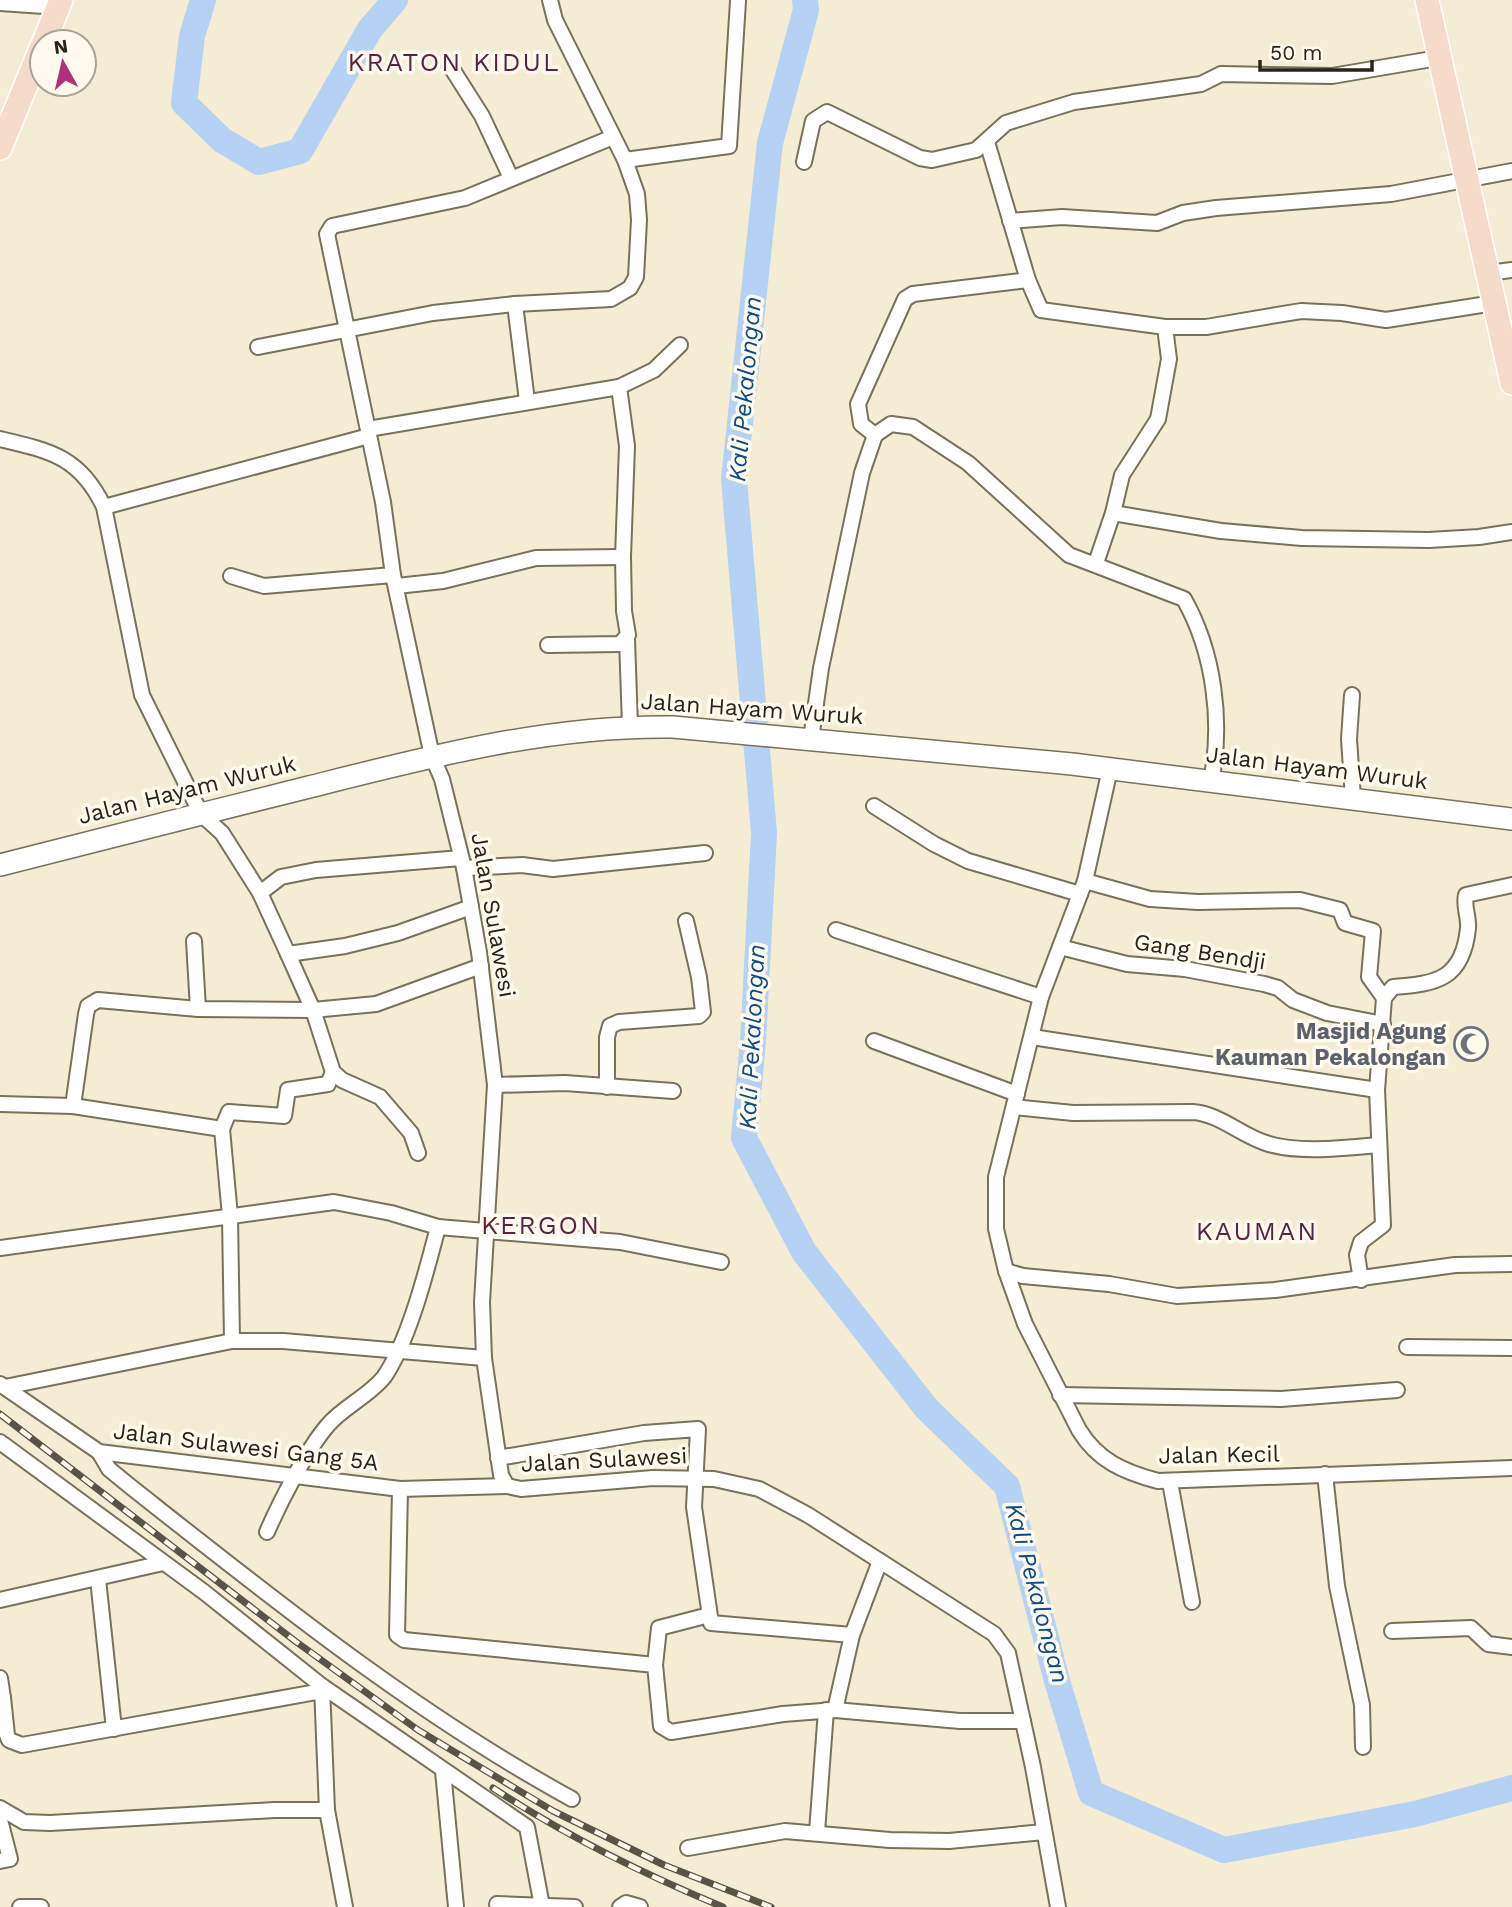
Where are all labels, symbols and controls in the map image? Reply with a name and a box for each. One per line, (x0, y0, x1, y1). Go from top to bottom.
north arrow (28, 28, 98, 98)
scale bar (1260, 28, 1372, 72)
text: N (52, 34, 69, 59)
text: 50 m (1270, 40, 1322, 65)
district label: KRATON KIDUL (347, 47, 561, 77)
water label: Kali Pekalongan (723, 295, 767, 483)
street label: Jalan Hayam Wuruk (640, 688, 864, 730)
street label: Jalan Hayam Wuruk (1205, 741, 1429, 795)
street label: Jalan Hayam Wuruk (75, 750, 299, 830)
street label: Jalan Sulawesi (465, 831, 521, 999)
street label: Gang Bendji (1132, 928, 1268, 976)
water label: Kali Pekalongan (733, 944, 771, 1130)
place label: Masjid Agung Kauman Pekalongan (1215, 1018, 1446, 1071)
mosque icon: Masjid Agung Kauman Pekalongan (1452, 1025, 1490, 1063)
district label: KERGON (481, 1210, 601, 1240)
district label: KAUMAN (1196, 1216, 1318, 1246)
street label: Jalan Sulawesi Gang 5A (112, 1417, 380, 1477)
street label: Jalan Kecil (1158, 1440, 1280, 1470)
street label: Jalan Sulawesi (520, 1442, 688, 1478)
water label: Kali Pekalongan (999, 1500, 1075, 1686)

